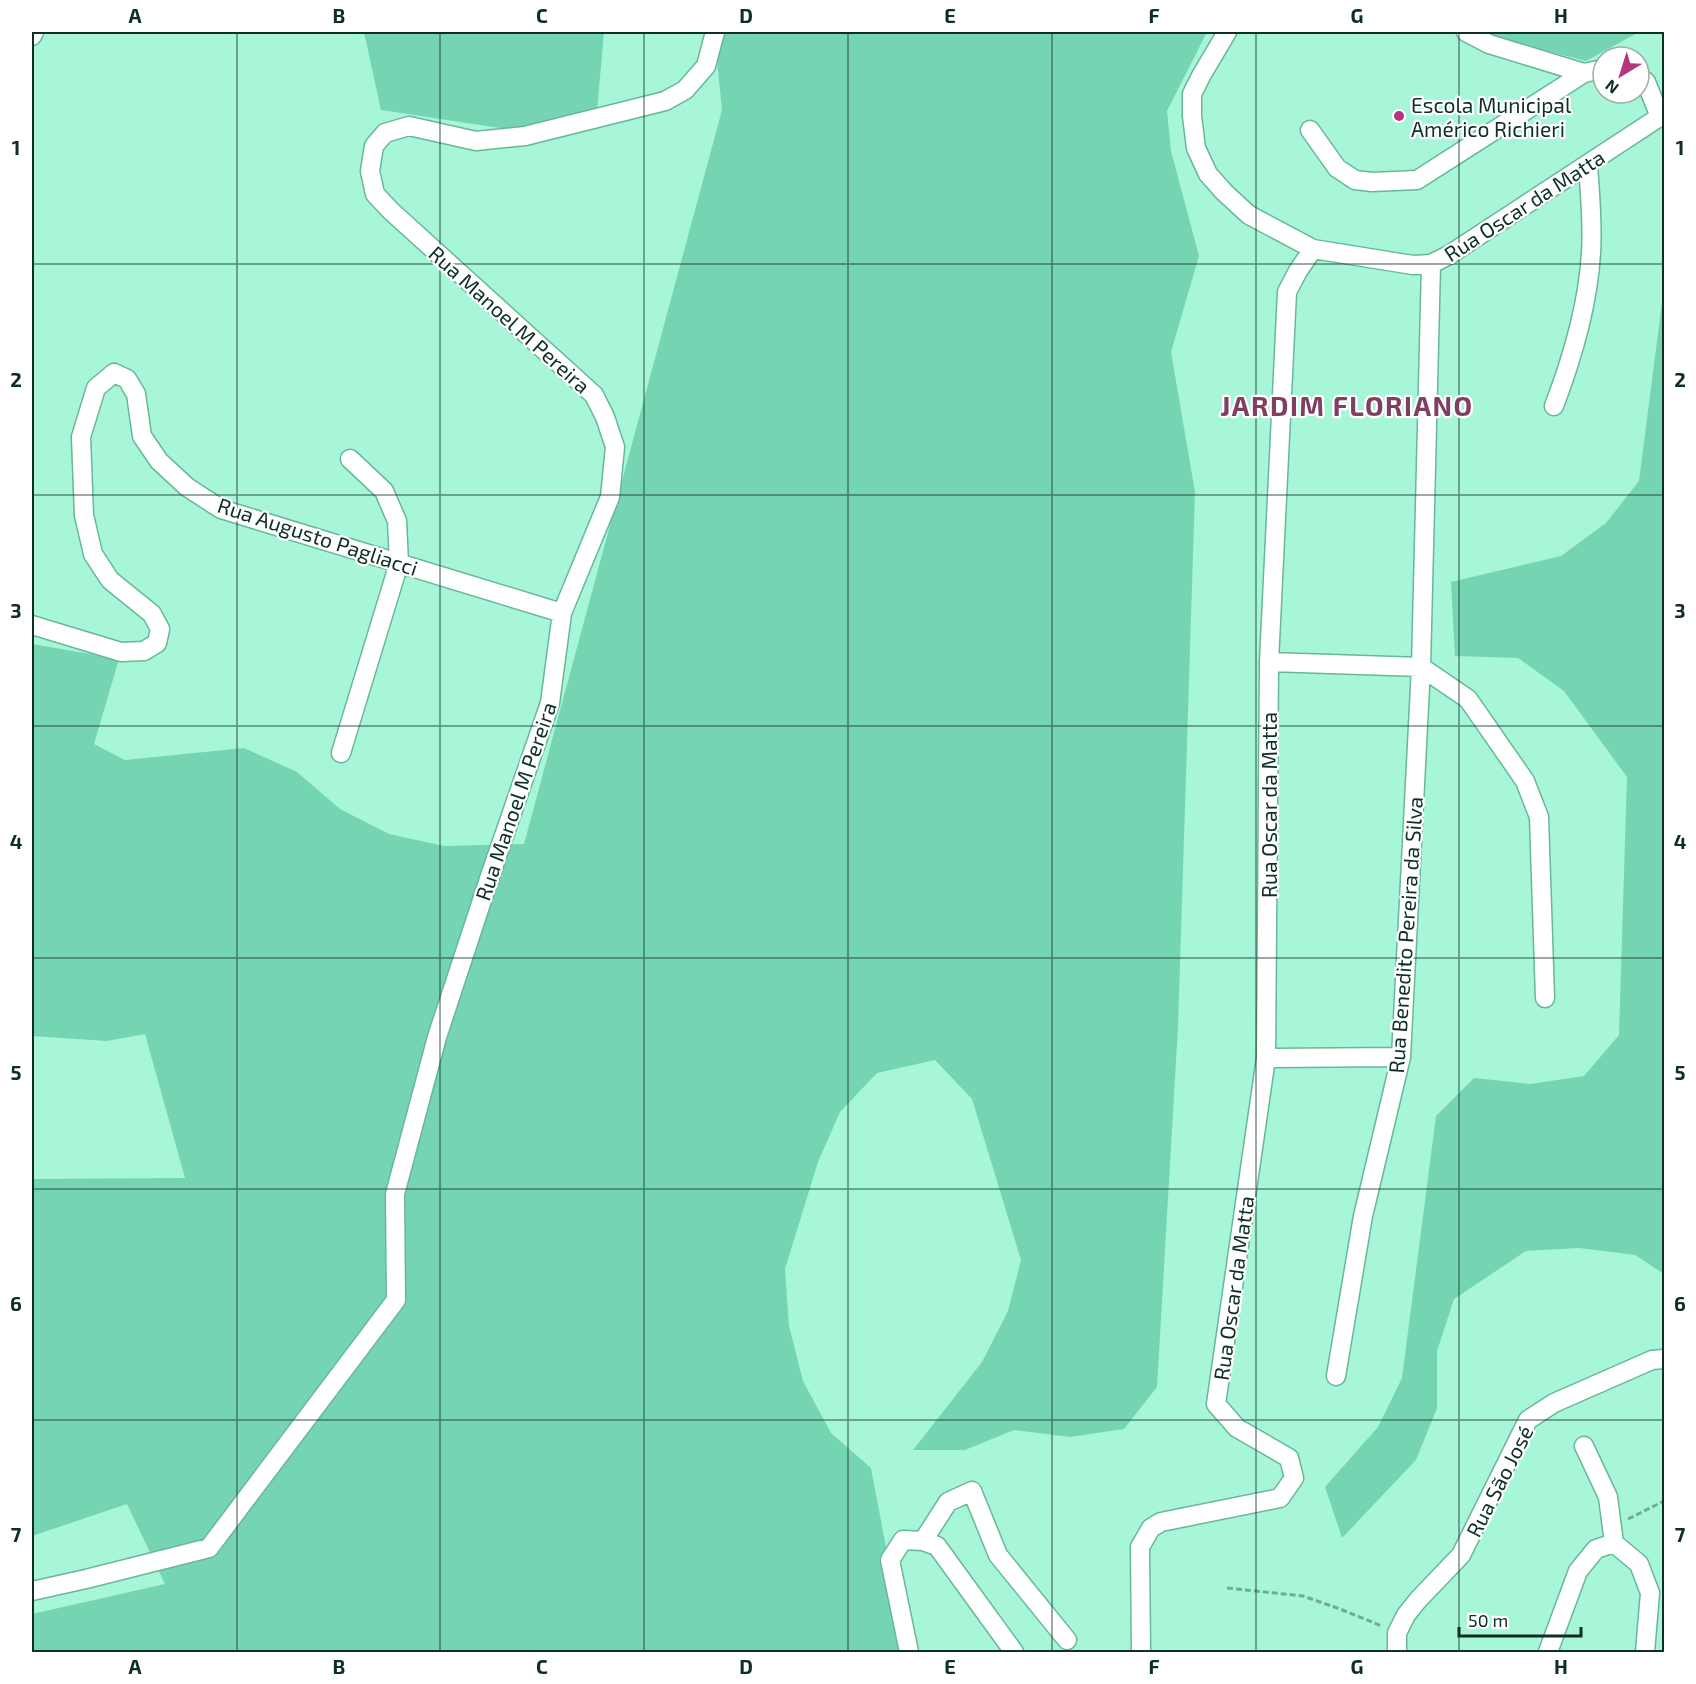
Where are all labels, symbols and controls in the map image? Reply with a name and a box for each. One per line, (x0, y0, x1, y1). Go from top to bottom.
text: A (128, 3, 142, 27)
text: B (333, 3, 345, 27)
text: C (536, 3, 548, 27)
text: D (739, 3, 753, 27)
text: E (944, 3, 956, 27)
text: F (1148, 3, 1160, 27)
text: G (1351, 3, 1363, 27)
text: H (1554, 3, 1568, 27)
north arrow (1591, 45, 1651, 105)
text: N (1601, 76, 1622, 98)
place label: Escola Municipal Américo Richieri (1411, 92, 1572, 141)
marker: Escola Municipal Américo Richieri (1392, 109, 1406, 123)
text: 1 (12, 135, 20, 159)
text: 1 (1676, 135, 1684, 159)
street label: Rua Oscar da Matta (1439, 144, 1609, 266)
street label: Rua Manoel M Pereira (424, 240, 596, 398)
text: 2 (10, 367, 22, 391)
text: 2 (1674, 367, 1686, 391)
district label: JARDIM FLORIANO (1220, 389, 1474, 421)
street label: Rua Augusto Pagliacci (215, 492, 421, 580)
text: 3 (10, 598, 22, 622)
text: 3 (1674, 598, 1686, 622)
street label: Rua Manoel M Pereira (469, 699, 561, 903)
street label: Rua Oscar da Matta (1256, 712, 1281, 898)
street label: Rua Benedito Pereira da Silva (1383, 796, 1427, 1074)
text: 4 (10, 829, 23, 853)
text: 4 (1674, 829, 1687, 853)
text: 5 (10, 1060, 22, 1084)
text: 5 (1674, 1060, 1686, 1084)
street label: Rua Oscar da Matta (1208, 1194, 1258, 1382)
text: 6 (10, 1291, 22, 1315)
text: 6 (1674, 1291, 1686, 1315)
street label: Rua São José (1460, 1421, 1538, 1541)
text: 7 (11, 1522, 22, 1546)
text: 7 (1675, 1522, 1686, 1546)
scale bar (1459, 1600, 1580, 1638)
text: 50 m (1468, 1609, 1508, 1631)
text: A (128, 1654, 142, 1678)
text: B (333, 1654, 345, 1678)
text: C (536, 1654, 548, 1678)
text: D (739, 1654, 753, 1678)
text: E (944, 1654, 956, 1678)
text: F (1148, 1654, 1160, 1678)
text: G (1351, 1654, 1363, 1678)
text: H (1554, 1654, 1568, 1678)

